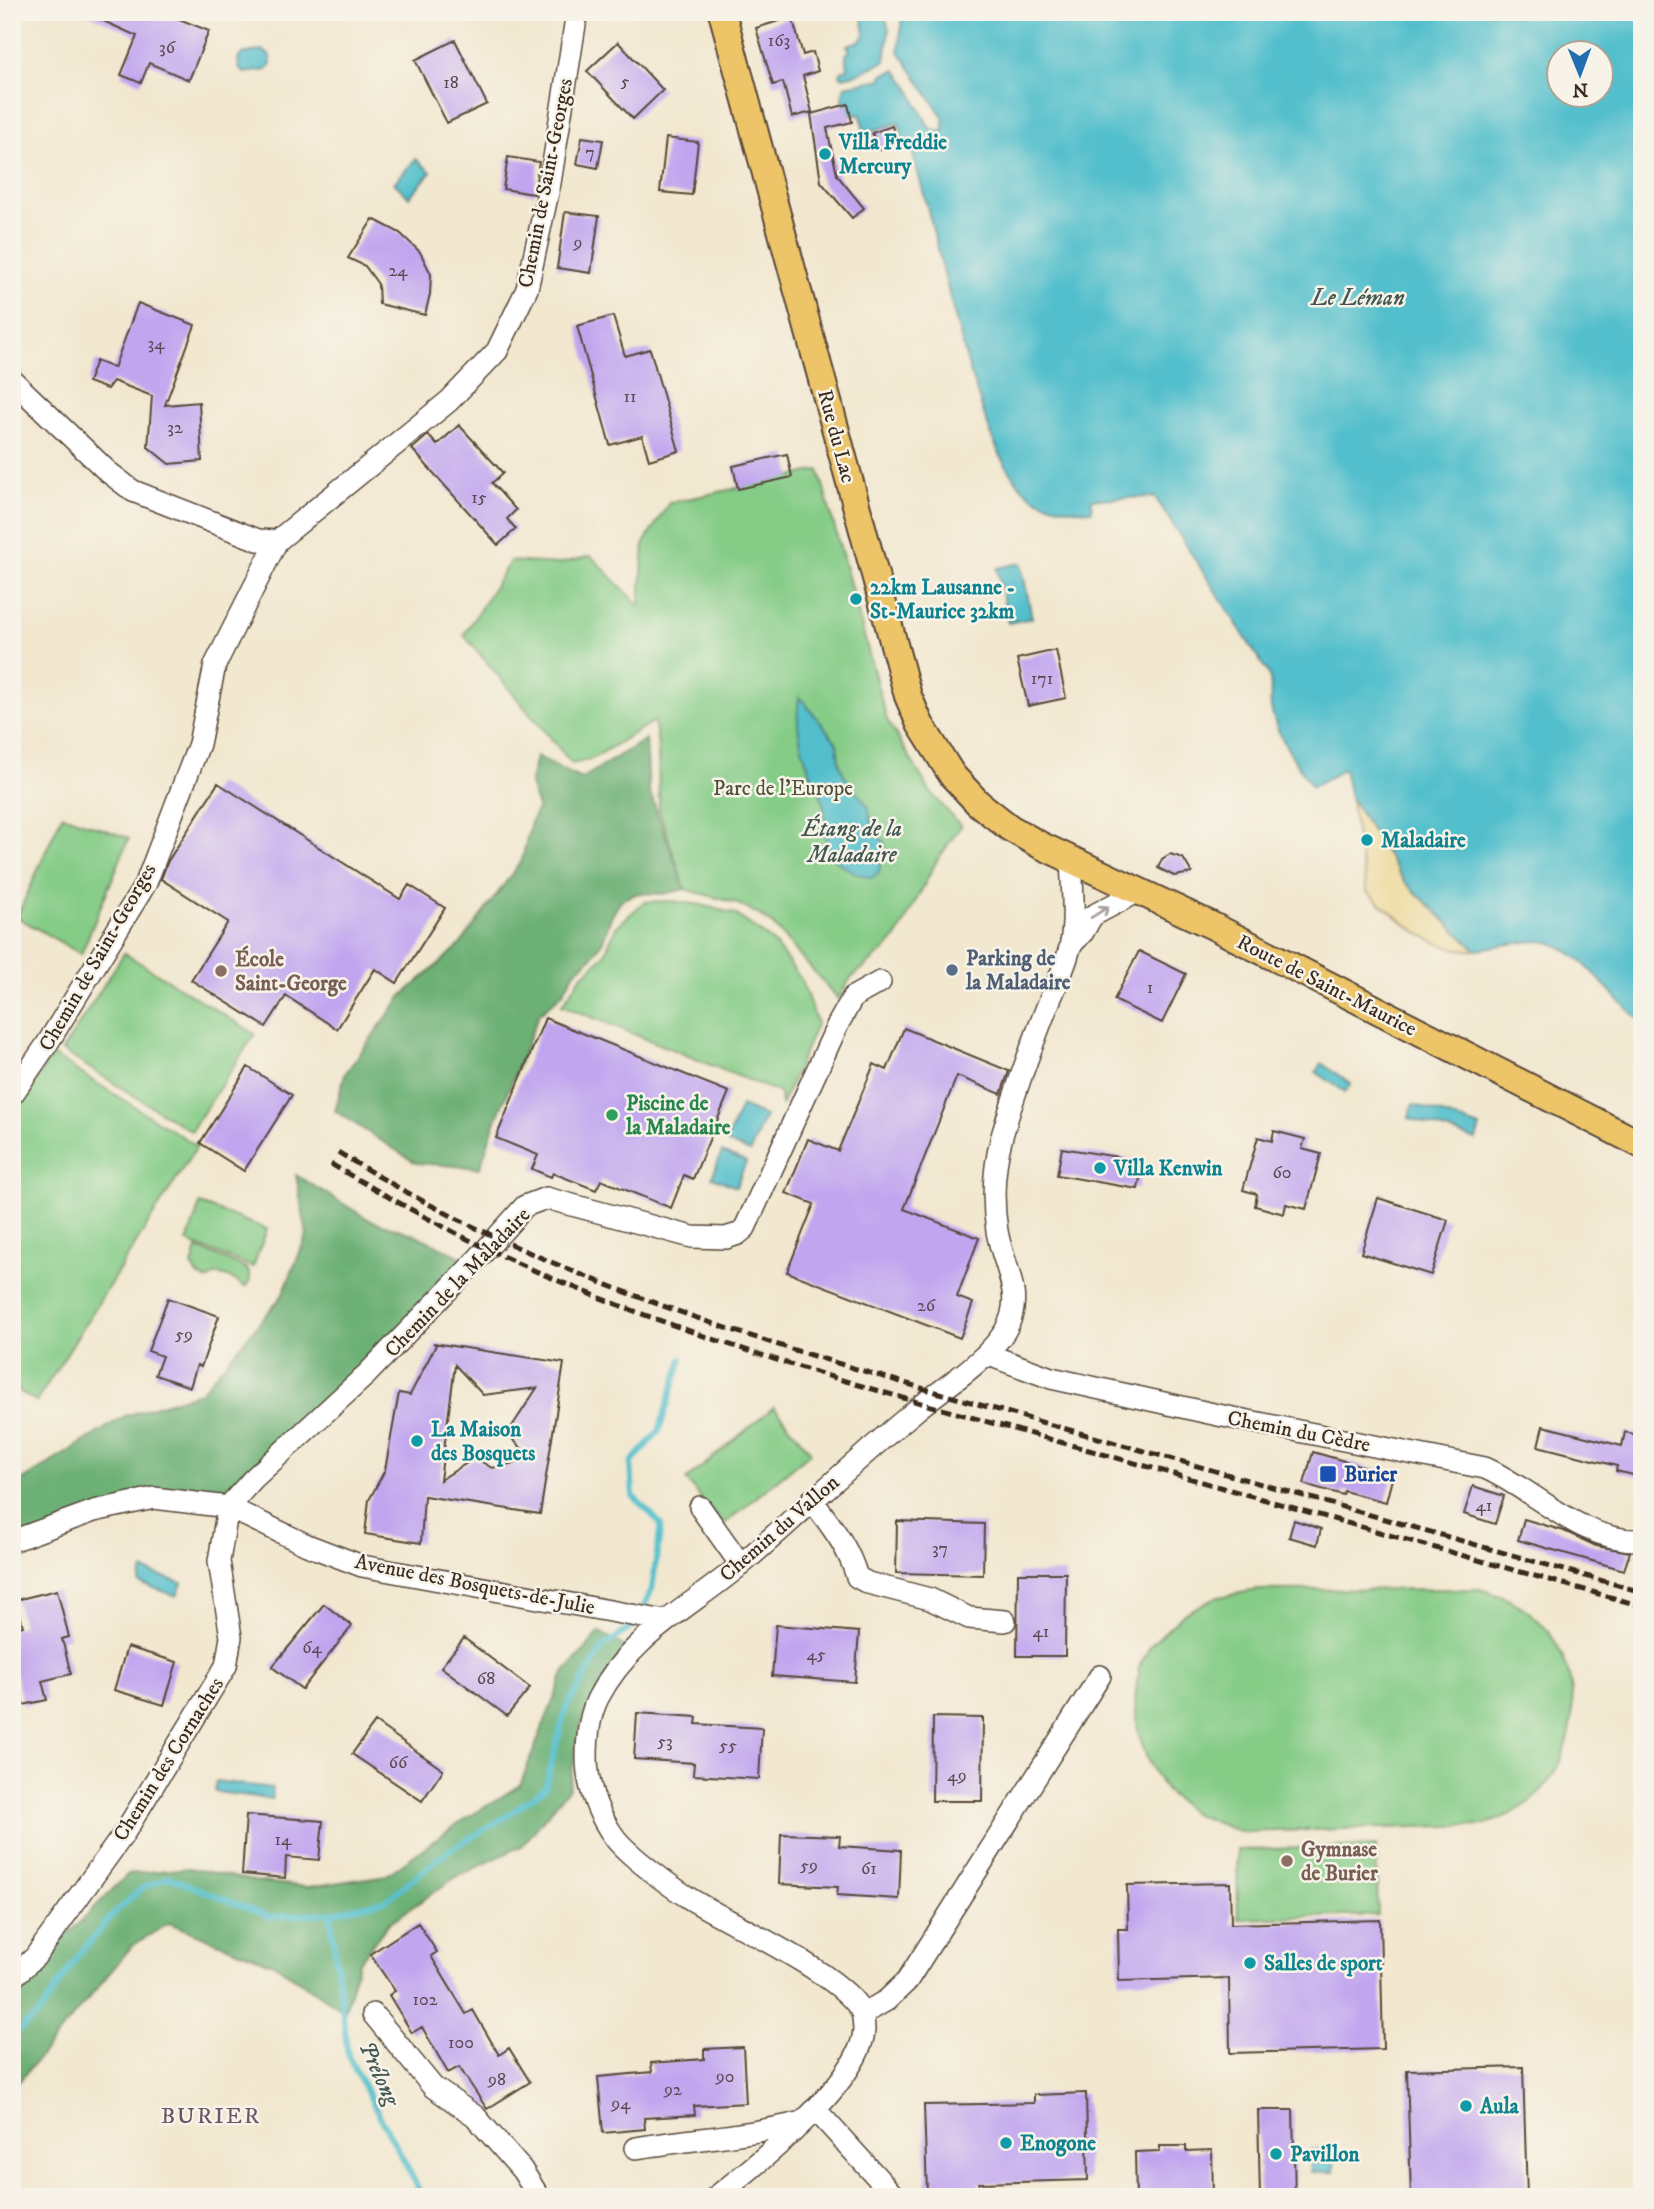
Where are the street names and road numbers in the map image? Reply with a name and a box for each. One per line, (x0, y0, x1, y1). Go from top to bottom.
street label: Chemin de Saint-Georges (513, 76, 579, 290)
street label: Rue du Lac (811, 387, 861, 486)
street label: Chemin de Saint-Georges (33, 859, 162, 1056)
street label: Route de Saint-Maurice (1232, 929, 1421, 1043)
street label: Chemin de la Maladaire (379, 1202, 536, 1363)
street label: Chemin du Cèdre (1225, 1405, 1373, 1459)
street label: Chemin du Vallon (715, 1470, 845, 1588)
street label: Avenue des Bosquets-de-Julie (353, 1549, 597, 1621)
street label: Chemin des Cornaches (108, 1673, 230, 1846)

